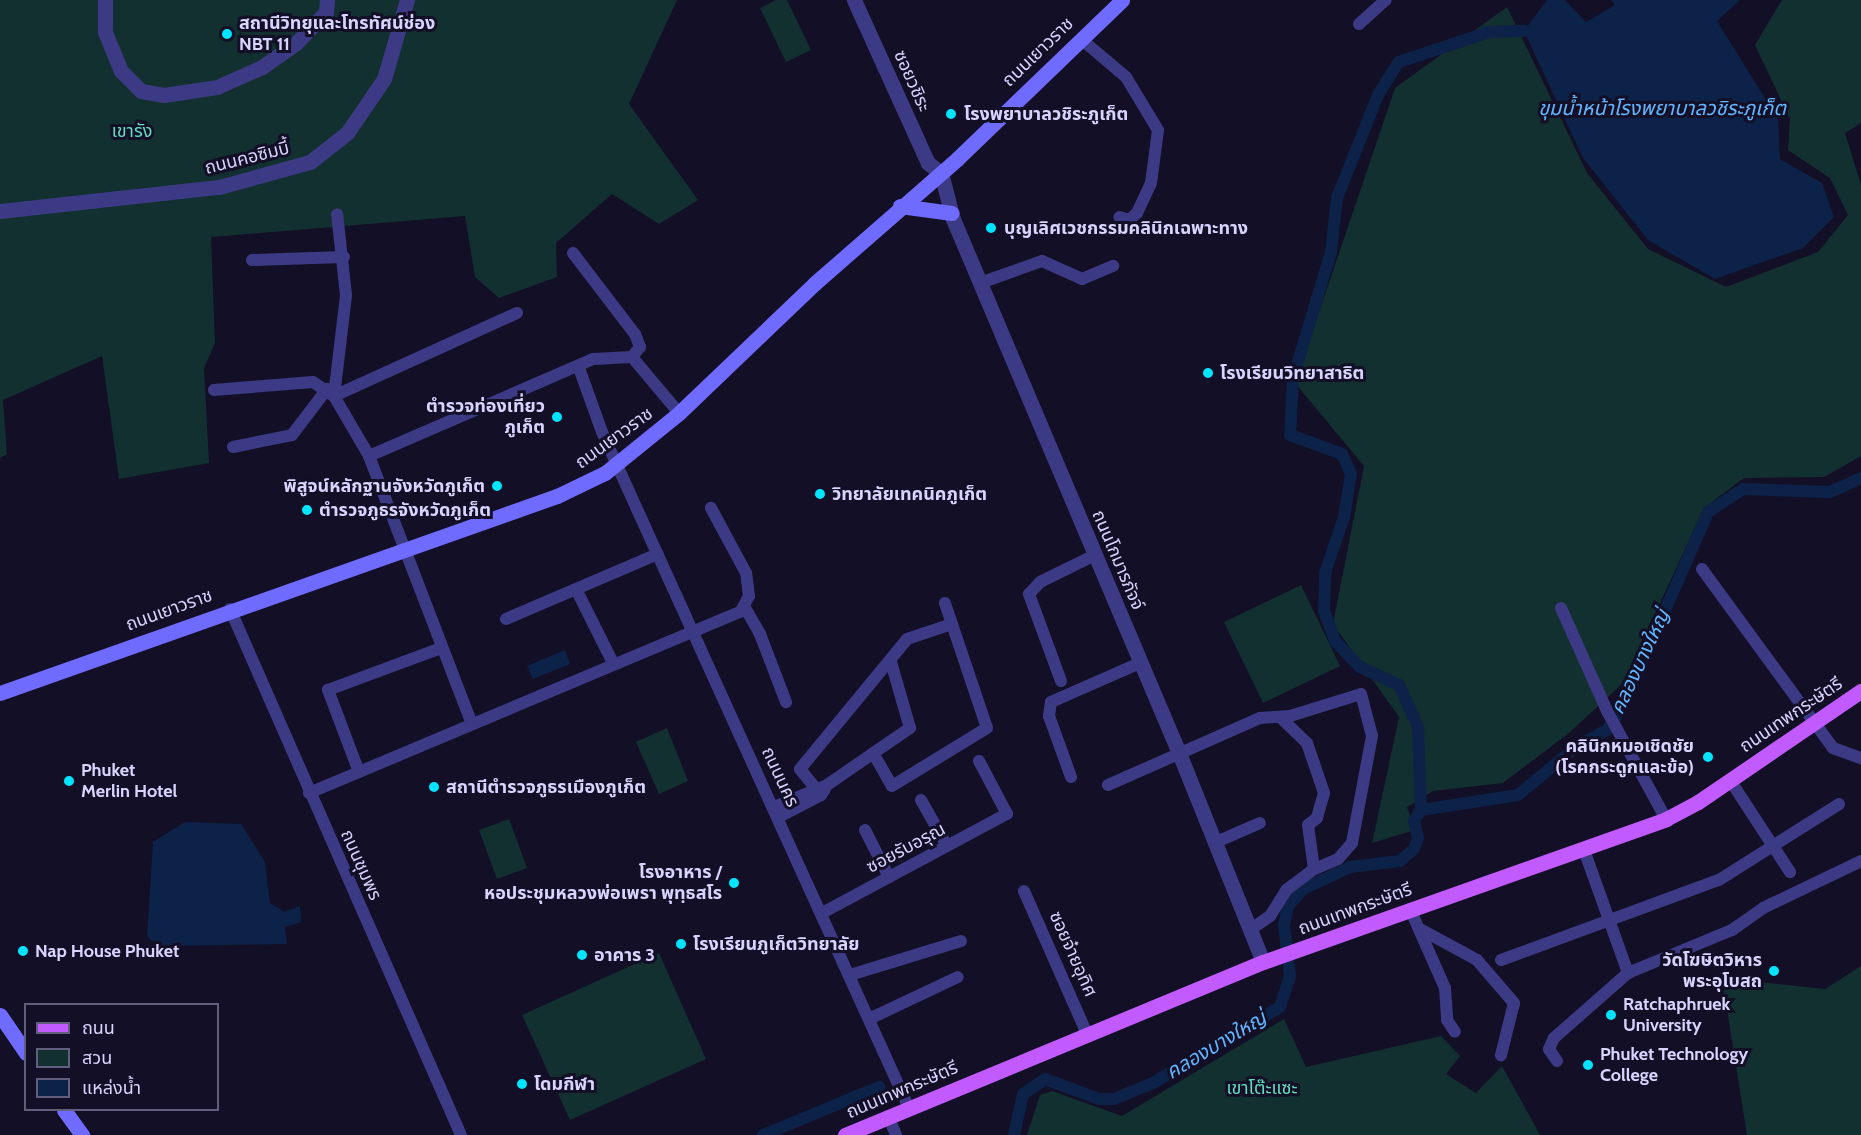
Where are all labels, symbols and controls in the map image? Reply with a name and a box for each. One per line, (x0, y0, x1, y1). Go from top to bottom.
place label: สถานีวิทยุและโทรทัศน์ช่อง NBT 11 (239, 13, 435, 56)
street label: ถนนเยาวราช (998, 13, 1078, 91)
marker: สถานีวิทยุและโทรทัศน์ช่อง NBT 11 (220, 27, 234, 41)
street label: ซอยวชิระ (889, 47, 935, 115)
water label: ขุมน้ำหน้าโรงพยาบาลวชิระภูเก็ต (1538, 96, 1786, 120)
place label: โรงพยาบาลวชิระภูเก็ต (964, 103, 1128, 125)
marker: โรงพยาบาลวชิระภูเก็ต (942, 105, 960, 123)
park label: เขารัง (112, 120, 152, 142)
street label: ถนนคอซิมบี้ (203, 137, 291, 179)
place label: บุญเลิศเวชกรรมคลินิกเฉพาะทาง (1004, 217, 1248, 239)
marker: บุญเลิศเวชกรรมคลินิกเฉพาะทาง (982, 219, 1000, 237)
place label: โรงเรียนวิทยาสาธิต (1220, 362, 1364, 384)
marker: โรงเรียนวิทยาสาธิต (1201, 366, 1215, 380)
place label: ตำรวจท่องเที่ยว ภูเก็ต (426, 396, 545, 438)
street label: ถนนเยาวราช (571, 403, 657, 473)
marker: ตำรวจท่องเที่ยว ภูเก็ต (550, 410, 564, 424)
place label: พิสูจน์หลักฐานจังหวัดภูเก็ต (284, 475, 485, 497)
marker: พิสูจน์หลักฐานจังหวัดภูเก็ต (490, 479, 504, 493)
place label: วิทยาลัยเทคนิคภูเก็ต (832, 483, 987, 505)
marker: วิทยาลัยเทคนิคภูเก็ต (813, 487, 827, 501)
place label: ตำรวจภูธรจังหวัดภูเก็ต (319, 499, 491, 521)
marker: ตำรวจภูธรจังหวัดภูเก็ต (300, 503, 314, 517)
street label: ถนนโกมารภัจจ์ (1087, 507, 1149, 613)
street label: ถนนเยาวราช (123, 584, 215, 636)
water label: คลองบางใหญ่ (1605, 606, 1675, 718)
street label: ถนนเทพกระษัตรี (1736, 673, 1846, 757)
place label: คลินิกหมอเชิดชัย (โรคกระดูกและข้อ) (1555, 736, 1694, 778)
street label: ถนนนคร (757, 744, 803, 810)
marker: คลินิกหมอเชิดชัย (โรคกระดูกและข้อ) (1699, 748, 1717, 766)
place label: Phuket Merlin Hotel (81, 760, 177, 802)
marker: Phuket Merlin Hotel (62, 774, 76, 788)
place label: สถานีตำรวจภูธรเมืองภูเก็ต (446, 776, 646, 798)
marker: สถานีตำรวจภูธรเมืองภูเก็ต (427, 780, 441, 794)
street label: ซอยรับอรุณ (863, 818, 949, 878)
street label: ถนนชุมพร (336, 826, 386, 904)
place label: โรงอาหาร / หอประชุมหลวงพ่อเพรา พุทฺธสโร (484, 862, 722, 904)
marker: โรงอาหาร / หอประชุมหลวงพ่อเพรา พุทฺธสโร (727, 876, 741, 890)
street label: ถนนเทพกระษัตรี (1295, 878, 1415, 940)
street label: ซอยจ๋ายอุทิศ (1045, 908, 1101, 1000)
place label: โรงเรียนภูเก็ตวิทยาลัย (693, 933, 859, 955)
marker: โรงเรียนภูเก็ตวิทยาลัย (674, 937, 688, 951)
place label: Nap House Phuket (35, 940, 179, 962)
marker: Nap House Phuket (16, 944, 30, 958)
place label: อาคาร 3 (594, 944, 655, 966)
marker: อาคาร 3 (575, 948, 589, 962)
place label: วัดโฆษิตวิหาร พระอุโบสถ (1662, 950, 1762, 992)
marker: วัดโฆษิตวิหาร พระอุโบสถ (1767, 964, 1781, 978)
place label: Ratchaphruek University (1623, 994, 1730, 1036)
legend (24, 1003, 219, 1111)
water label: คลองบางใหญ่ (1162, 1006, 1270, 1084)
marker: Ratchaphruek University (1604, 1008, 1618, 1022)
text: ถนน (82, 1017, 115, 1039)
place label: Phuket Technology College (1600, 1044, 1748, 1086)
text: สวน (82, 1047, 112, 1069)
street label: ถนนเทพกระษัตรี (843, 1057, 961, 1123)
marker: Phuket Technology College (1581, 1058, 1595, 1072)
place label: โดมกีฬา (534, 1073, 595, 1095)
text: แหล่งน้ำ (82, 1077, 141, 1099)
marker: โดมกีฬา (515, 1077, 529, 1091)
park label: เขาโต๊ะแซะ (1226, 1077, 1298, 1099)

